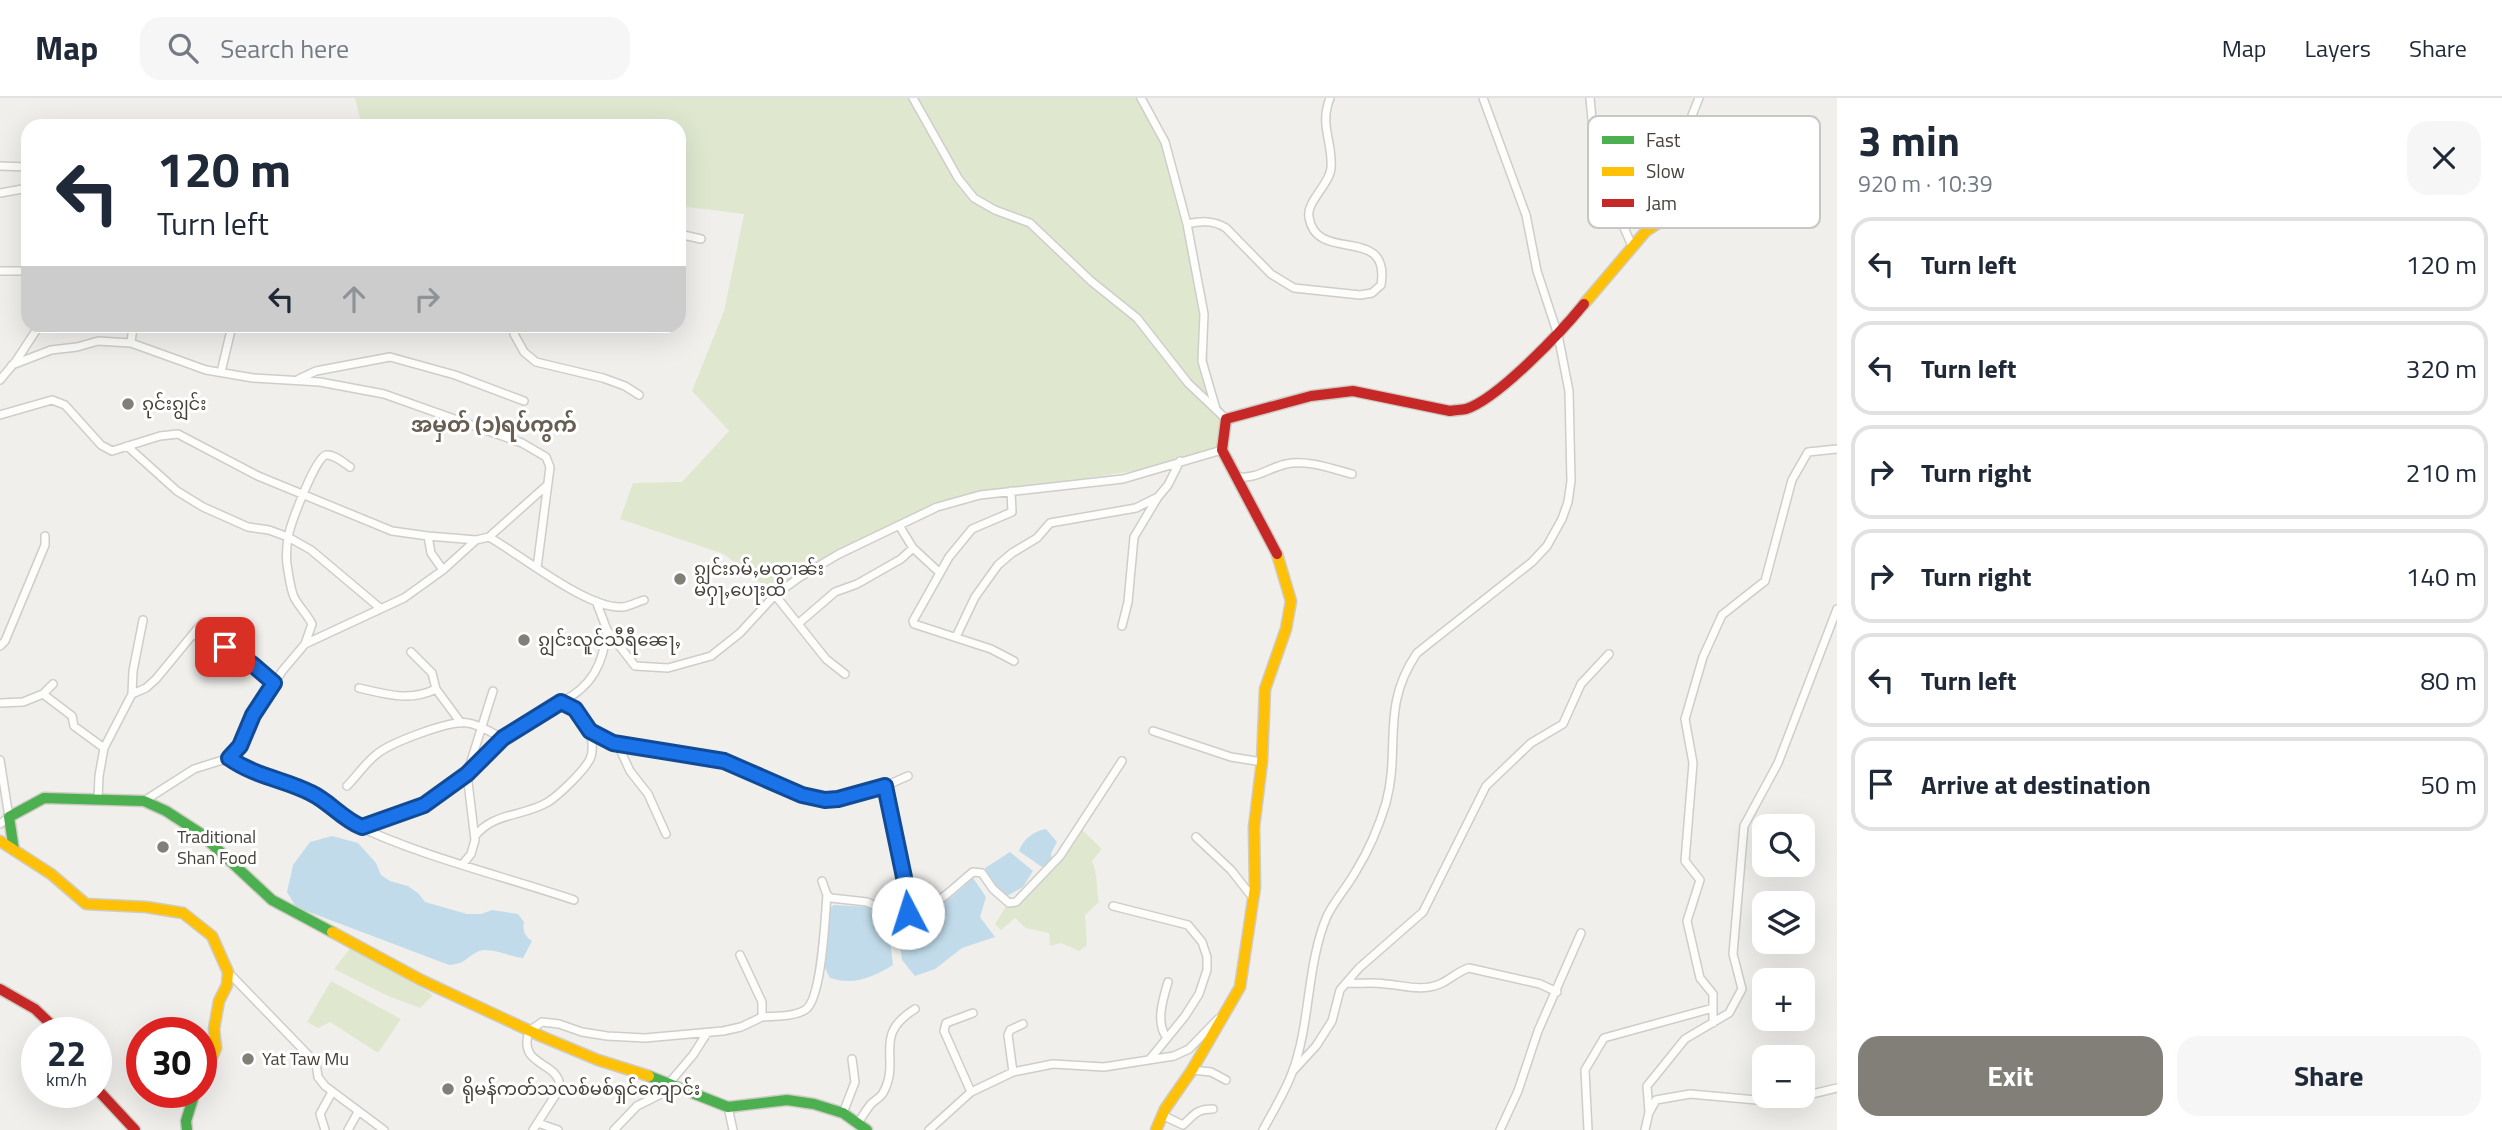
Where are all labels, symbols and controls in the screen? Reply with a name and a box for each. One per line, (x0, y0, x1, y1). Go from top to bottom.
search box (140, 17, 630, 80)
text: Map (35, 23, 98, 73)
icon: search (164, 29, 202, 67)
text: Search here (220, 29, 349, 68)
text: Map (2222, 30, 2267, 66)
text: Layers (2305, 30, 2371, 66)
text: Share (2409, 30, 2467, 66)
text: 3 min (1858, 108, 1960, 172)
legend (1588, 116, 1820, 228)
button: close (2407, 121, 2481, 195)
text: Fast (1646, 125, 1681, 154)
text: 120 m (157, 131, 291, 206)
icon: left (42, 147, 133, 238)
text: Slow (1646, 156, 1685, 185)
text: 920 m · 10:39 (1858, 166, 1993, 201)
text: Jam (1646, 188, 1677, 217)
text: Turn left (157, 199, 269, 247)
icon: left (1862, 245, 1900, 283)
text: Turn left (1921, 245, 2016, 284)
text: 120 m (2406, 245, 2477, 284)
icon: left (262, 280, 300, 318)
icon: ahead (335, 280, 373, 318)
icon: right (408, 280, 446, 318)
icon: left (1862, 349, 1900, 387)
text: Turn left (1921, 349, 2016, 388)
text: 320 m (2406, 349, 2477, 388)
place label: ၵုင်းၵျွင်း (142, 390, 207, 421)
marker: ၵုင်းၵျွင်း (120, 396, 136, 412)
district label: အမှတ် (၁)ရပ်ကွက် (411, 408, 577, 442)
icon: right (1862, 453, 1900, 491)
text: Turn right (1921, 453, 2032, 492)
text: 210 m (2406, 453, 2477, 492)
place label: ၵျွင်းၵမ်ႇမထၢၼ်း မႁႃႇပေႃးထိ (694, 555, 824, 605)
icon: right (1862, 557, 1900, 595)
text: Turn right (1921, 557, 2032, 596)
text: 140 m (2406, 557, 2477, 596)
marker: ၵျွင်းၵမ်ႇမထၢၼ်း မႁႃႇပေႃးထိ (672, 571, 688, 587)
pin (195, 617, 255, 677)
place label: ၵျွင်းလူင်သီရီၼေႃႇ (538, 626, 681, 657)
icon: arrive (206, 628, 244, 666)
marker: ၵျွင်းလူင်သီရီၼေႃႇ (516, 632, 532, 648)
icon: left (1862, 661, 1900, 699)
text: Turn left (1921, 661, 2016, 700)
text: 80 m (2420, 661, 2477, 700)
icon: arrive (1862, 765, 1900, 803)
text: Arrive at destination (1921, 765, 2151, 804)
text: 50 m (2420, 765, 2477, 804)
map controls (1752, 814, 1815, 1108)
button: search (1752, 814, 1815, 877)
place label: Traditional Shan Food (177, 823, 257, 871)
marker: Traditional Shan Food (155, 839, 171, 855)
position arrow (871, 876, 945, 950)
button: layers (1752, 891, 1815, 954)
button: + (1752, 968, 1815, 1031)
speed limit sign: 30 (126, 1017, 217, 1108)
text: 22 (47, 1026, 86, 1080)
button: Exit (1858, 1036, 2163, 1116)
button: Share (2177, 1036, 2481, 1116)
place label: Yat Taw Mu (262, 1045, 349, 1072)
button: − (1752, 1045, 1815, 1108)
marker: Yat Taw Mu (240, 1051, 256, 1067)
text: km/h (46, 1066, 87, 1093)
place label: ရိုမန်ကတ်သလစ်မစ်ရှင်ကျောင်း (462, 1075, 700, 1104)
marker: ရိုမန်ကတ်သလစ်မစ်ရှင်ကျောင်း (440, 1081, 456, 1097)

